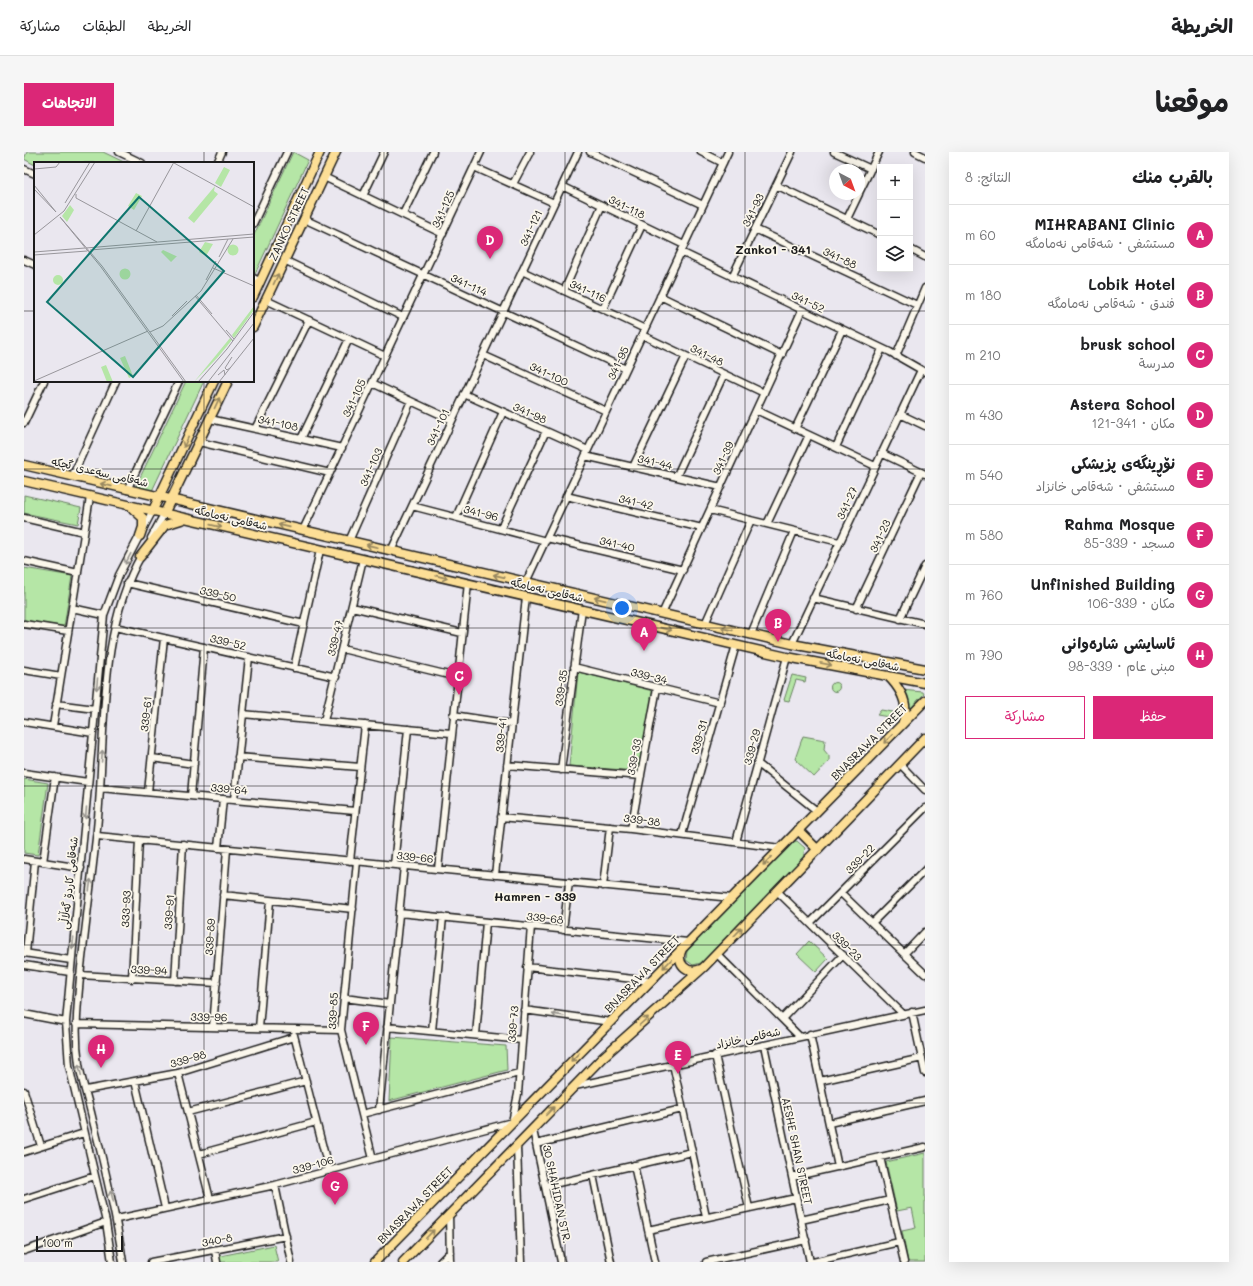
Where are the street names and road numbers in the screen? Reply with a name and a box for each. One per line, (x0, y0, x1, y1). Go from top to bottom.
street label: ZANKO STREET (265, 184, 312, 263)
street label: 341-125 (427, 188, 458, 230)
street label: 341-93 (738, 190, 767, 229)
street label: 341-118 (606, 191, 648, 222)
street label: 341-121 (516, 207, 545, 248)
street label: 341-88 (821, 243, 860, 272)
street label: 341-114 (448, 270, 490, 300)
street label: 341-116 (567, 276, 609, 306)
street label: 341-52 (789, 287, 827, 316)
street label: 341-48 (688, 340, 727, 369)
street label: 341-95 (603, 344, 632, 382)
street label: 341-100 (527, 358, 571, 389)
street label: 341-105 (338, 376, 369, 419)
street label: 341-98 (511, 398, 550, 427)
street label: 341-101 (422, 406, 453, 448)
street label: 341-108 (257, 411, 300, 434)
street label: 341-39 (708, 438, 737, 477)
street label: 341-103 (355, 445, 386, 488)
street label: 341-44 (636, 450, 675, 473)
street label: شەقامی سەعدی گچکە (50, 453, 150, 491)
street label: 341-27 (832, 484, 861, 522)
street label: 341-42 (617, 490, 655, 513)
street label: 341-96 (462, 501, 500, 524)
street label: شەقامی نەمامگە (193, 502, 269, 534)
street label: 341-23 (865, 516, 894, 555)
street label: 341-40 (598, 532, 636, 555)
street label: شەقامی نەمامگە (509, 574, 585, 606)
street label: 339-50 (198, 582, 238, 605)
street label: 339-47 (323, 618, 346, 657)
street label: 339-52 (209, 630, 248, 653)
street label: شەقامی نەمامگە (825, 645, 901, 675)
street label: 339-34 (629, 664, 669, 687)
street label: 339-35 (551, 669, 571, 707)
street label: 339-61 (136, 695, 155, 732)
street label: BNASRAWA STREET (827, 700, 910, 783)
street label: 339-41 (491, 717, 510, 753)
street label: 339-31 (686, 718, 711, 756)
street label: 339-29 (740, 727, 764, 767)
street label: 339-33 (623, 737, 644, 776)
street label: 339-64 (210, 779, 249, 798)
street label: 339-38 (623, 810, 662, 829)
street label: شەقامی کاردۆ گەڵاڵی (56, 836, 82, 930)
street label: 339-22 (842, 841, 878, 877)
street label: 339-66 (396, 847, 434, 866)
street label: 333-93 (117, 890, 134, 928)
street label: 339-91 (160, 894, 177, 930)
street label: 339-68 (526, 908, 565, 927)
street label: 339-89 (201, 917, 218, 956)
street label: 339-23 (829, 927, 866, 964)
street label: BNASRAWA STREET (601, 932, 683, 1016)
street label: 339-94 (130, 961, 168, 978)
street label: 339-85 (324, 992, 341, 1030)
street label: 339-73 (503, 1005, 522, 1043)
street label: 339-96 (190, 1009, 228, 1024)
street label: شەقامی خانزاد (714, 1023, 782, 1053)
street label: 339-98 (168, 1046, 208, 1071)
street label: AESHE SHAN STREET (779, 1096, 816, 1206)
street label: 30 SHAHIDAN STR. (540, 1143, 575, 1245)
street label: 339-106 (290, 1152, 335, 1177)
street label: BNASRAWA STREET (374, 1163, 456, 1247)
street label: 340-8 (200, 1229, 234, 1250)

